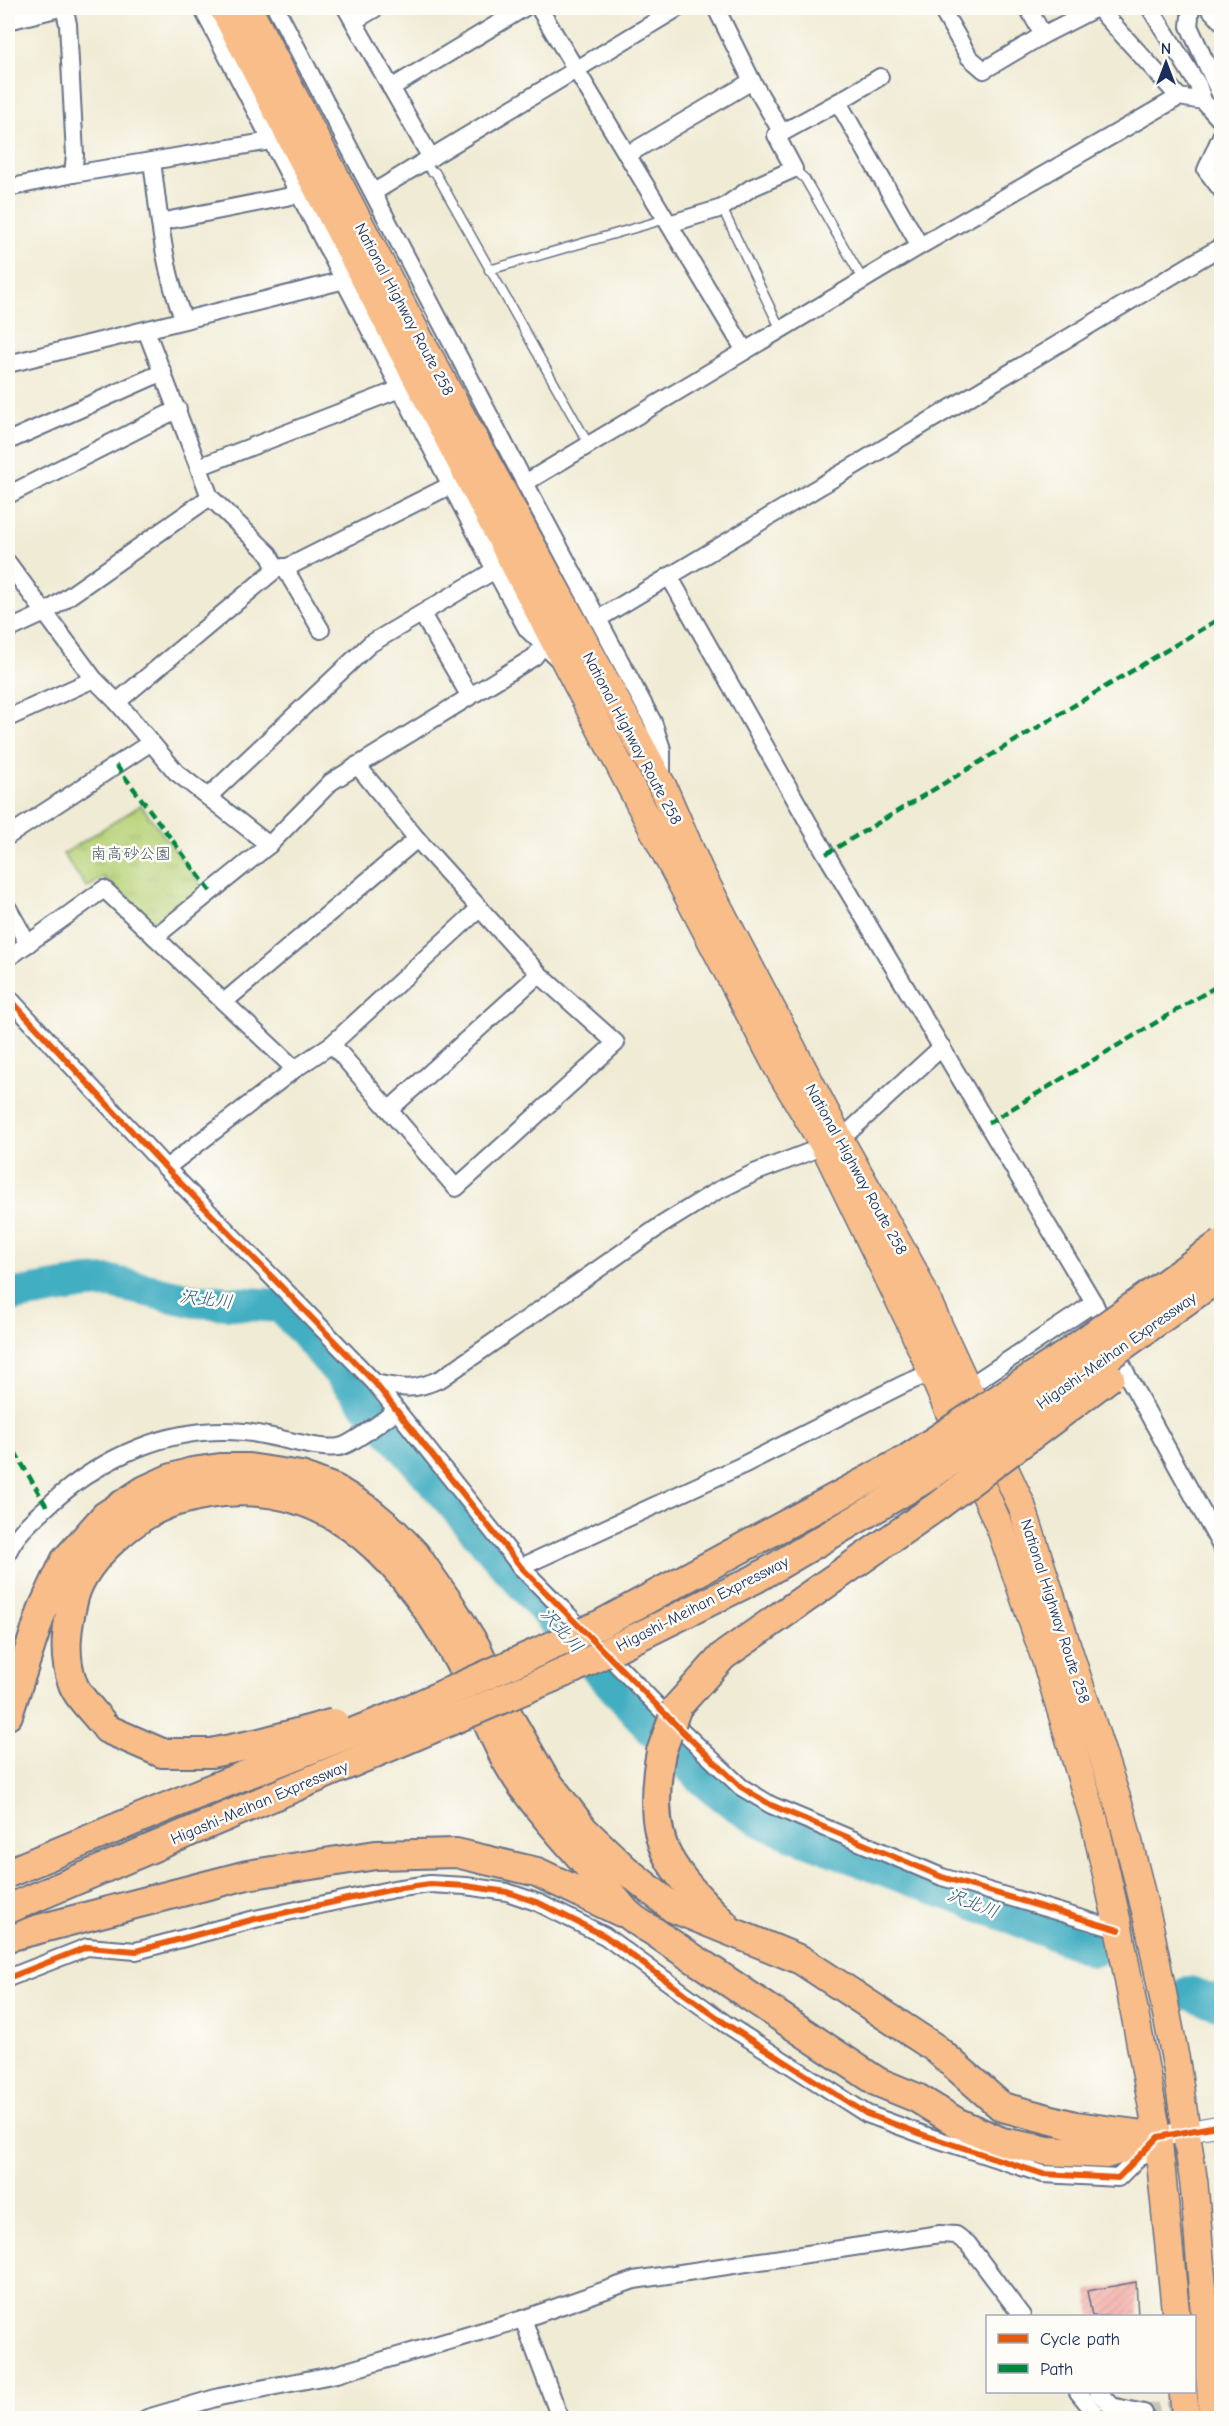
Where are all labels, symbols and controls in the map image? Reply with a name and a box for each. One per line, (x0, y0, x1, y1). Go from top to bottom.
north arrow (1136, 33, 1196, 93)
text: N (1161, 40, 1171, 58)
street label: National Highway Route 258 (351, 220, 457, 399)
street label: National Highway Route 258 (579, 649, 685, 828)
park label: 南高砂公園 (91, 845, 171, 863)
street label: National Highway Route 258 (802, 1081, 911, 1258)
water label: 沢北川 (178, 1286, 234, 1313)
street label: Higashi-Meihan Expressway (1033, 1288, 1201, 1413)
street label: National Highway Route 258 (1017, 1517, 1093, 1706)
street label: Higashi-Meihan Expressway (613, 1552, 792, 1655)
water label: 沢北川 (536, 1603, 587, 1657)
street label: Higashi-Meihan Expressway (168, 1757, 352, 1849)
water label: 沢北川 (944, 1884, 1002, 1923)
legend (986, 2315, 1196, 2393)
text: Cycle path (1040, 2329, 1120, 2350)
text: Path (1040, 2359, 1073, 2380)

